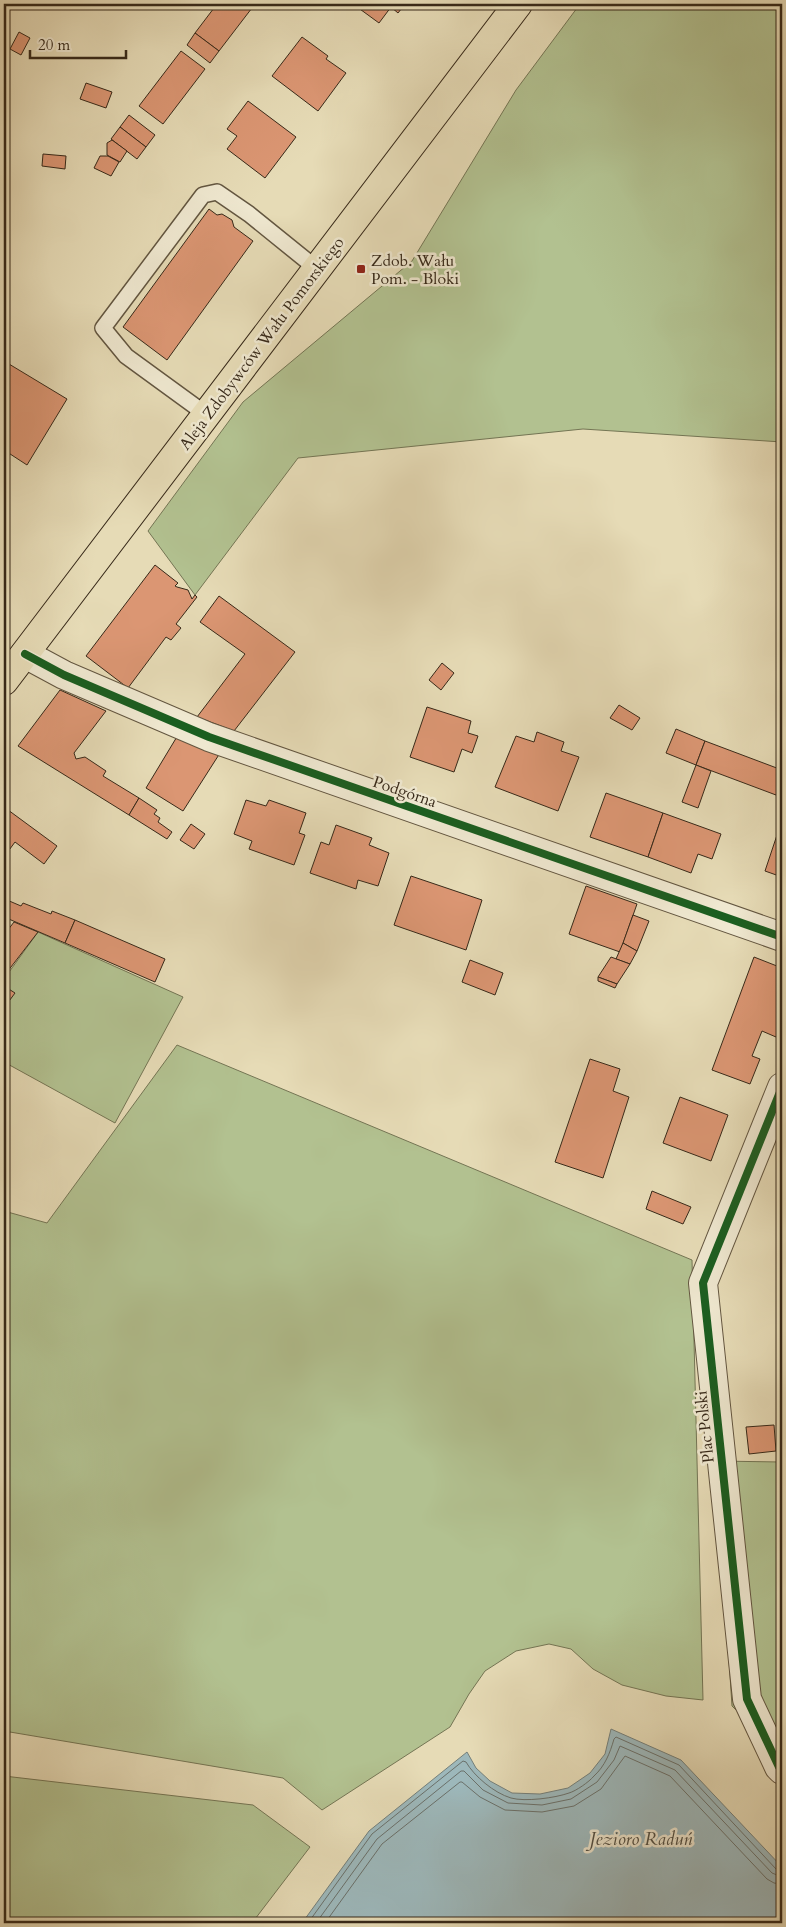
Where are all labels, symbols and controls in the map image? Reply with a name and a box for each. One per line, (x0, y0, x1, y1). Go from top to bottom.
scale bar (30, 28, 126, 60)
text: 20 m (38, 35, 70, 55)
street label: Aleja Zdobywców Wału Pomorskiego (174, 232, 349, 455)
place label: Zdob. Wału Pom. - Bloki (371, 250, 460, 290)
marker: Zdob. Wału Pom. - Bloki (355, 263, 367, 275)
street label: Podgórna (370, 771, 440, 813)
street label: Plac Polski (690, 1389, 720, 1464)
water label: Jezioro Raduń (586, 1827, 693, 1852)

